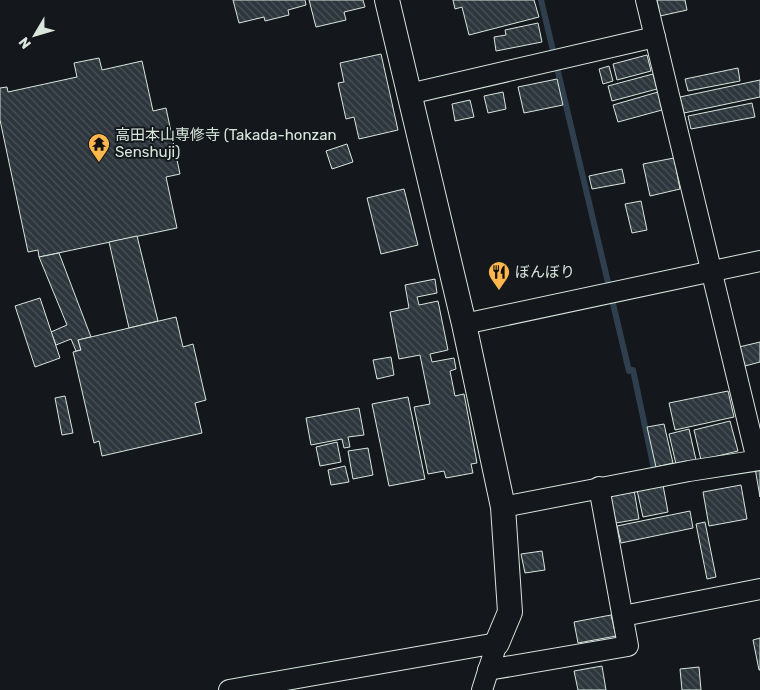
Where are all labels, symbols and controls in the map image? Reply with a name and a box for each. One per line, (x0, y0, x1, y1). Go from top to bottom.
north arrow (10, 10, 60, 60)
text: N (15, 33, 35, 52)
place label: 高田本山専修寺 (Takada-honzan Senshuji) (115, 126, 337, 161)
temple icon: 高田本山専修寺 (Takada-honzan Senshuji) (87, 132, 111, 163)
restaurant icon: ぼんぼり (487, 260, 511, 291)
place label: ぼんぼり (515, 263, 575, 281)

